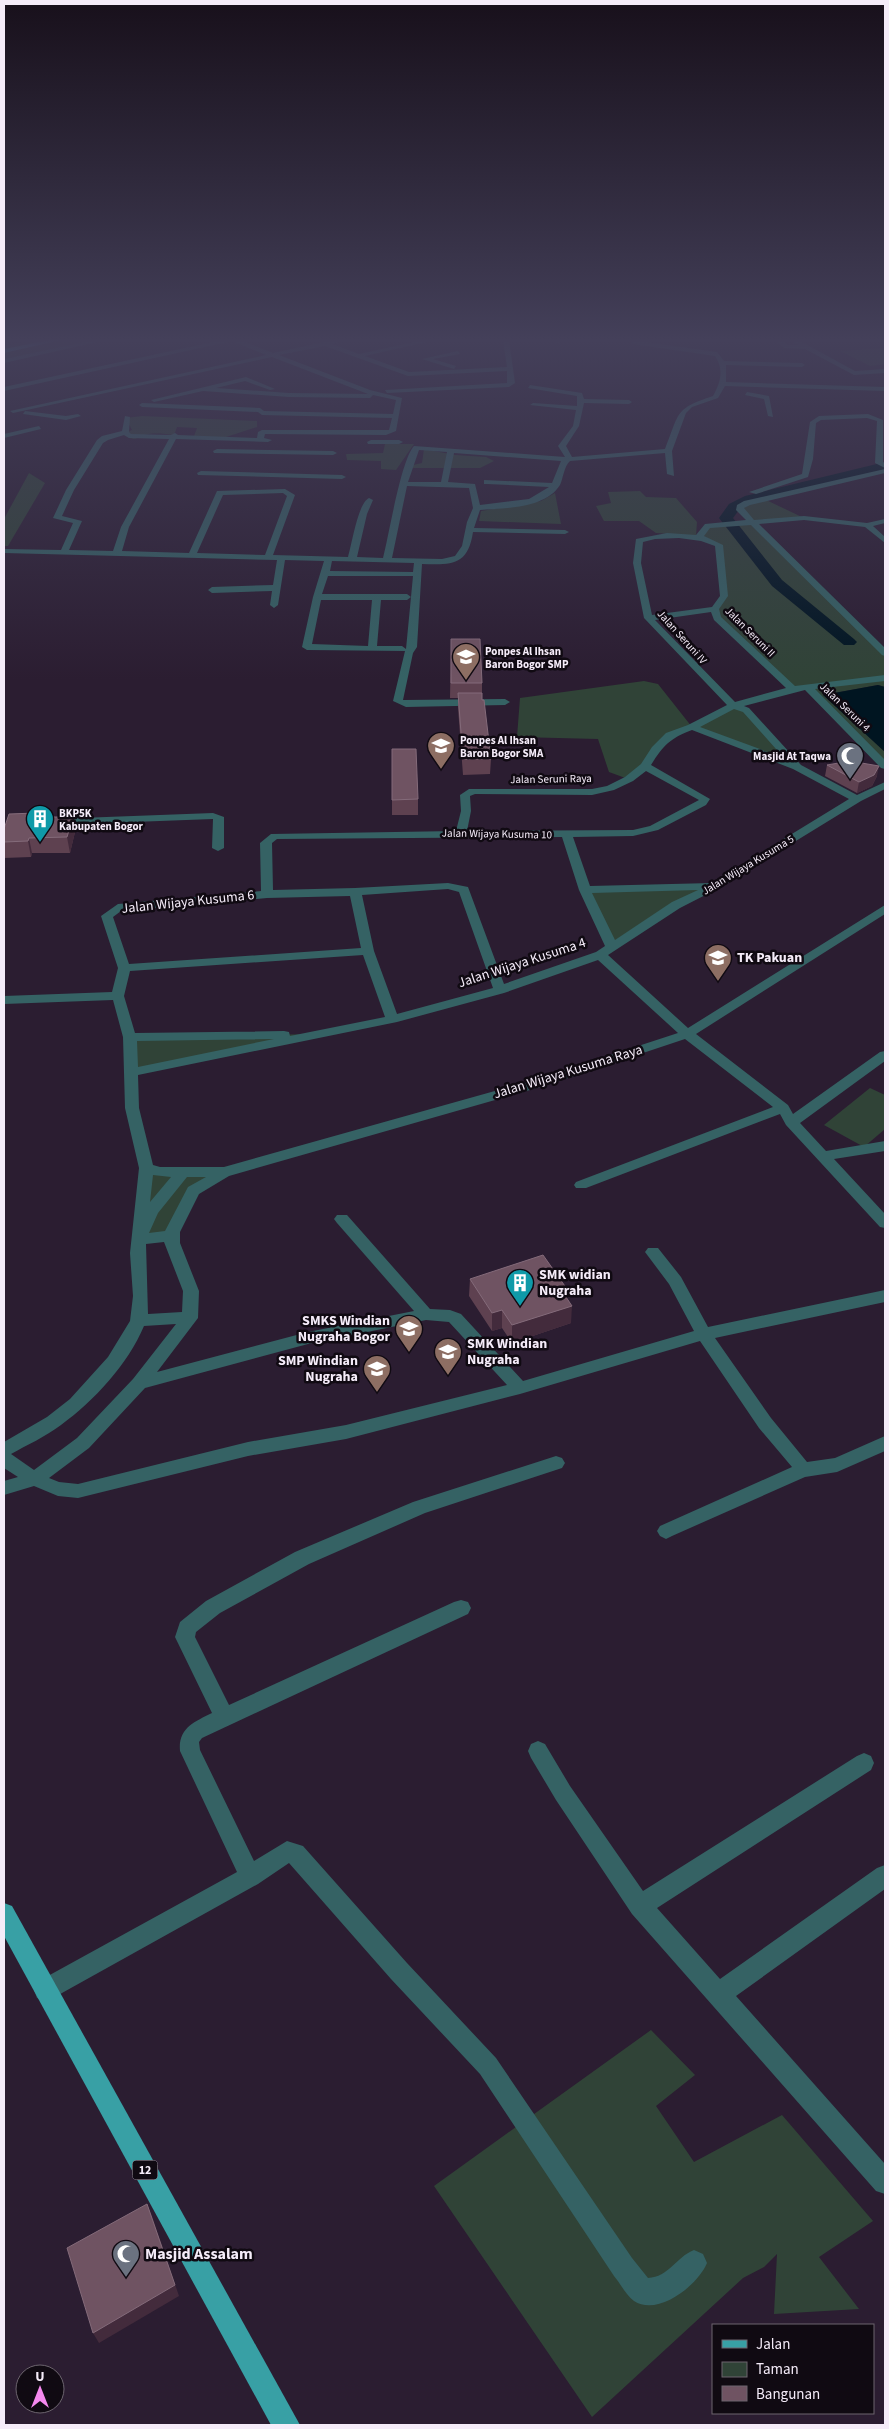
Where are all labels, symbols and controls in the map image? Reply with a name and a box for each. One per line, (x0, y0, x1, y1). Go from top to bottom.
street label: Jalan Seruni II (722, 604, 778, 660)
street label: Jalan Seruni IV (654, 607, 711, 668)
school or university icon: Ponpes Al Ihsan Baron Bogor SMP (451, 642, 481, 681)
place label: Ponpes Al Ihsan Baron Bogor SMP (485, 644, 569, 672)
street label: Jalan Seruni 4 (816, 679, 874, 735)
school or university icon: Ponpes Al Ihsan Baron Bogor SMA (426, 731, 456, 770)
place label: Ponpes Al Ihsan Baron Bogor SMA (460, 733, 544, 761)
mosque icon: Masjid At Taqwa (835, 741, 865, 780)
place label: Masjid At Taqwa (753, 749, 831, 764)
street label: Jalan Seruni Raya (510, 771, 592, 787)
building icon: BKP5K Kabupaten Bogor (25, 804, 55, 843)
place label: BKP5K Kabupaten Bogor (59, 806, 144, 834)
street label: Jalan Wijaya Kusuma 10 (442, 826, 552, 842)
street label: Jalan Wijaya Kusuma 5 (699, 832, 797, 898)
street label: Jalan Wijaya Kusuma 6 (121, 885, 255, 919)
street label: Jalan Wijaya Kusuma 4 (455, 933, 589, 993)
school or university icon: TK Pakuan (703, 943, 733, 982)
place label: TK Pakuan (737, 948, 802, 968)
street label: Jalan Wijaya Kusuma Raya (491, 1040, 645, 1104)
place label: SMK widian Nugraha (539, 1265, 611, 1301)
building icon: SMK widian Nugraha (505, 1268, 535, 1307)
place label: SMKS Windian Nugraha Bogor (298, 1311, 390, 1347)
school or university icon: SMKS Windian Nugraha Bogor (394, 1314, 424, 1353)
place label: SMK Windian Nugraha (467, 1334, 547, 1370)
school or university icon: SMK Windian Nugraha (433, 1337, 463, 1376)
place label: SMP Windian Nugraha (278, 1351, 358, 1387)
school or university icon: SMP Windian Nugraha (362, 1354, 392, 1393)
road number: 12 (132, 2160, 158, 2180)
mosque icon: Masjid Assalam (111, 2239, 141, 2278)
place label: Masjid Assalam (145, 2243, 253, 2265)
legend (712, 2324, 874, 2414)
text: Jalan (756, 2334, 790, 2355)
text: Taman (756, 2359, 799, 2380)
north arrow (15, 2364, 65, 2414)
text: U (35, 2367, 45, 2387)
text: Bangunan (756, 2384, 820, 2405)

